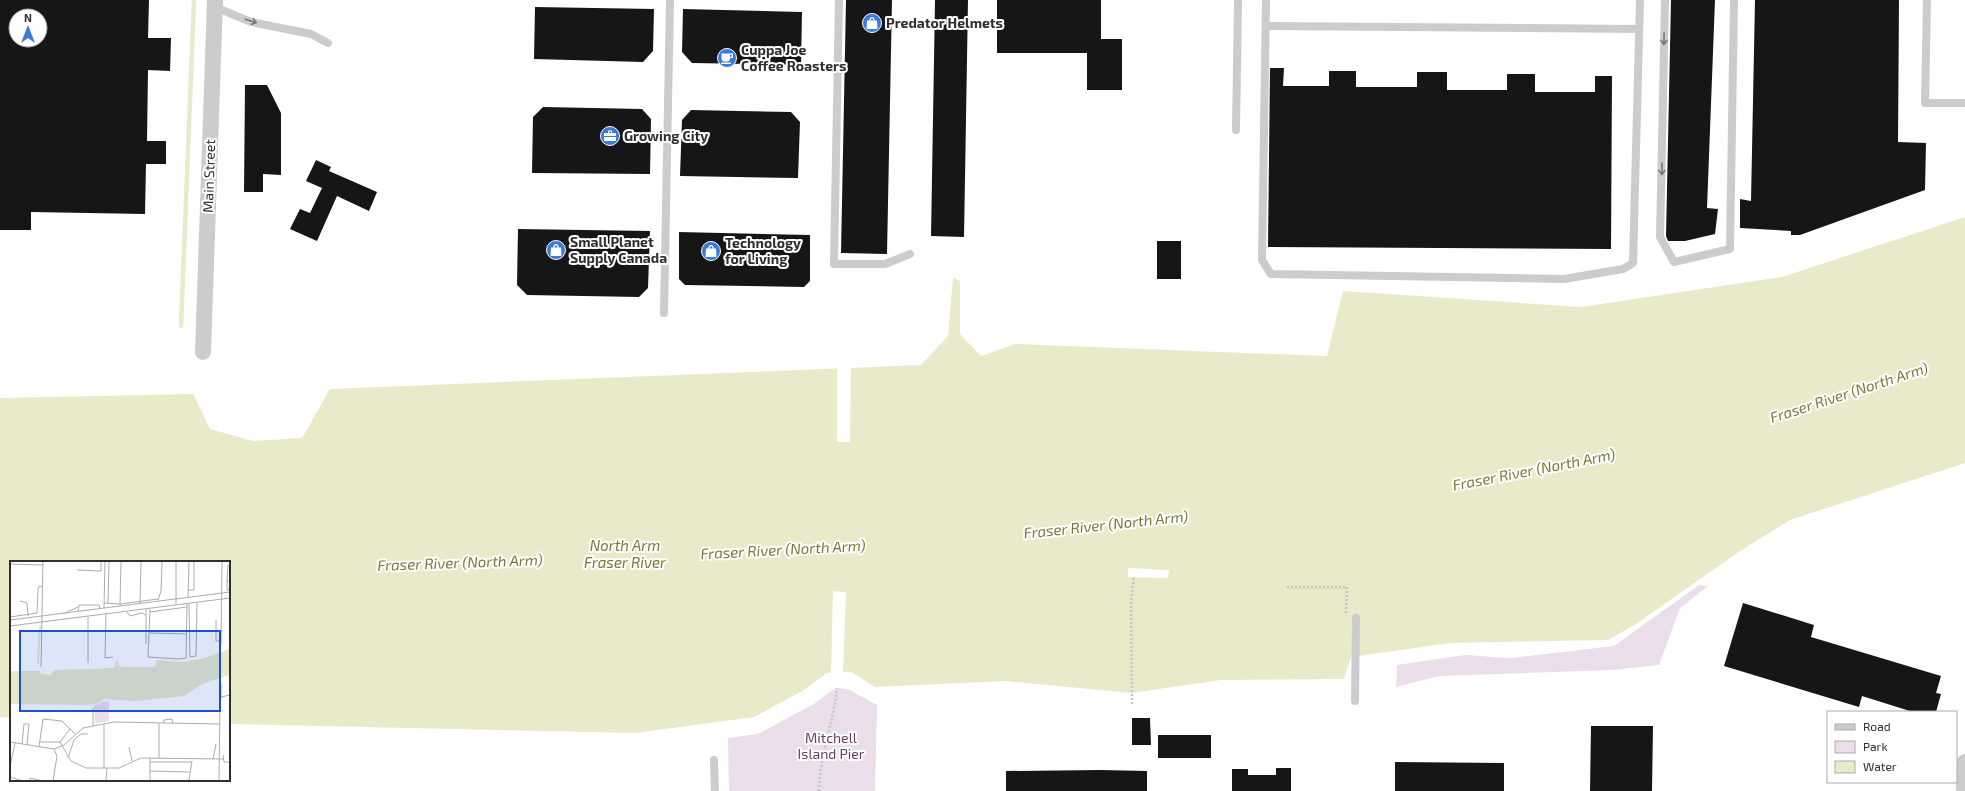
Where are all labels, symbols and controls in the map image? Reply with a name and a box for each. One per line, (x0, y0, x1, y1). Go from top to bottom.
north arrow (8, 8, 48, 48)
text: N (24, 11, 32, 24)
shop icon: Predator Helmets (861, 12, 883, 34)
place label: Predator Helmets (886, 14, 1003, 31)
one-way arrow (244, 18, 256, 26)
one-way arrow (1660, 32, 1668, 45)
place label: Cuppa Joe Coffee Roasters (741, 41, 847, 74)
cafe icon: Cuppa Joe Coffee Roasters (716, 47, 738, 69)
office icon: Growing City (599, 125, 621, 147)
place label: Growing City (624, 127, 708, 144)
street label: Main Street (199, 139, 218, 213)
one-way arrow (1658, 162, 1666, 175)
place label: Small Planet Supply Canada (570, 233, 667, 266)
place label: Technology for Living (725, 234, 801, 267)
shop icon: Small Planet Supply Canada (545, 239, 567, 261)
shop icon: Technology for Living (700, 240, 722, 262)
water label: Fraser River (North Arm) (1767, 358, 1931, 426)
water label: Fraser River (North Arm) (1451, 444, 1617, 494)
water label: Fraser River (North Arm) (1023, 506, 1190, 542)
water label: North Arm Fraser River (584, 536, 667, 571)
water label: Fraser River (North Arm) (700, 536, 867, 562)
water label: Fraser River (North Arm) (377, 550, 543, 574)
inset map (10, 561, 230, 781)
legend (1827, 711, 1957, 783)
text: Road (1863, 719, 1891, 733)
park label: Mitchell Island Pier (798, 729, 865, 762)
text: Park (1863, 739, 1888, 753)
text: Water (1863, 759, 1897, 773)

